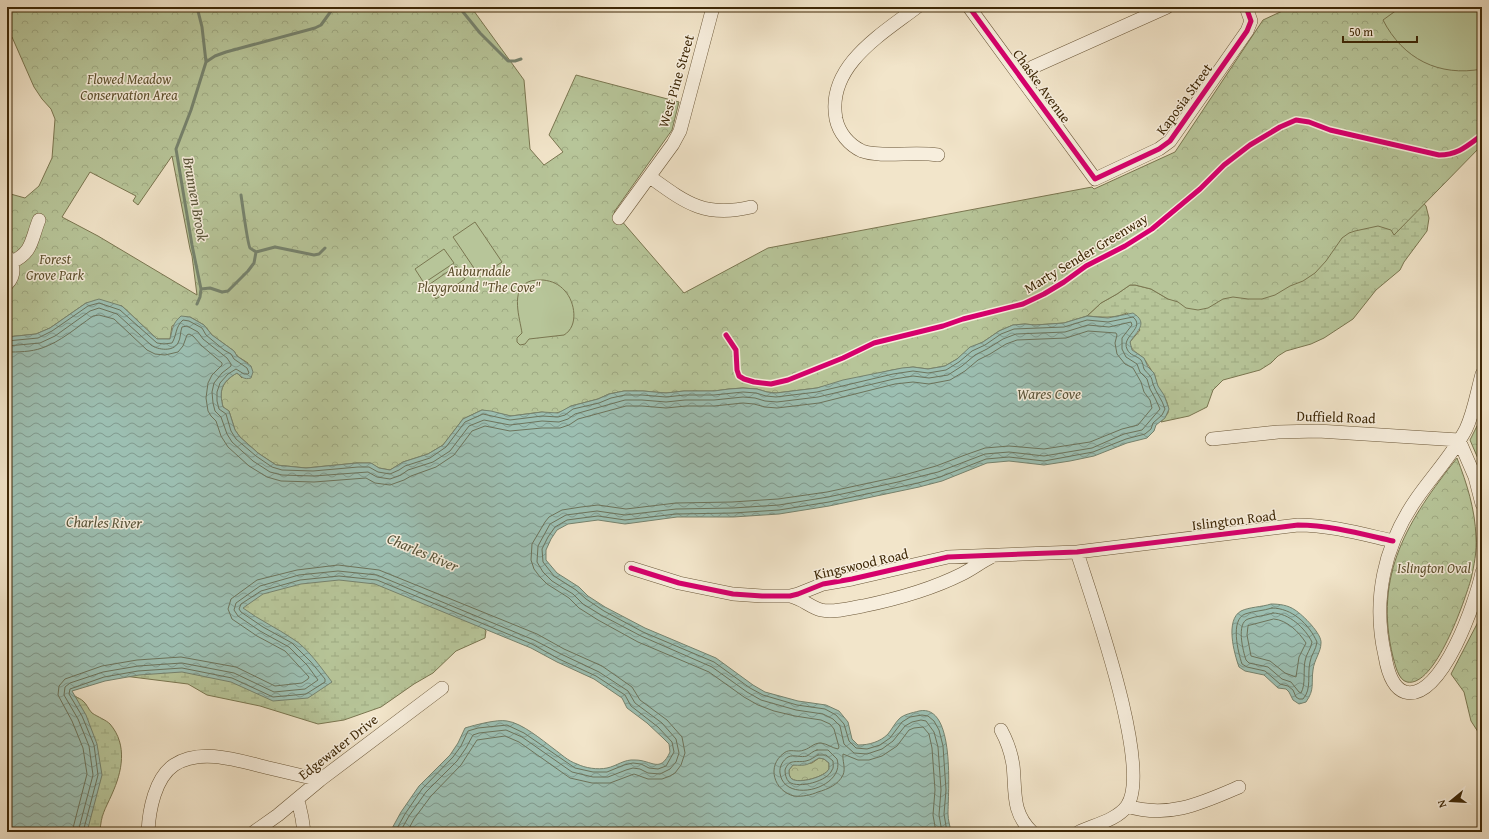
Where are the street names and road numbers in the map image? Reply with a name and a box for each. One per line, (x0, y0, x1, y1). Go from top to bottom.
street label: West Pine Street (653, 32, 699, 130)
street label: Chaske Avenue (1008, 45, 1076, 127)
street label: Kaposia Street (1151, 59, 1217, 139)
street label: Marty Sender Greenway (1020, 208, 1152, 298)
street label: Duffield Road (1296, 406, 1377, 428)
street label: Islington Road (1191, 505, 1278, 535)
street label: Kingswood Road (812, 543, 911, 585)
street label: Edgewater Drive (294, 709, 382, 784)

